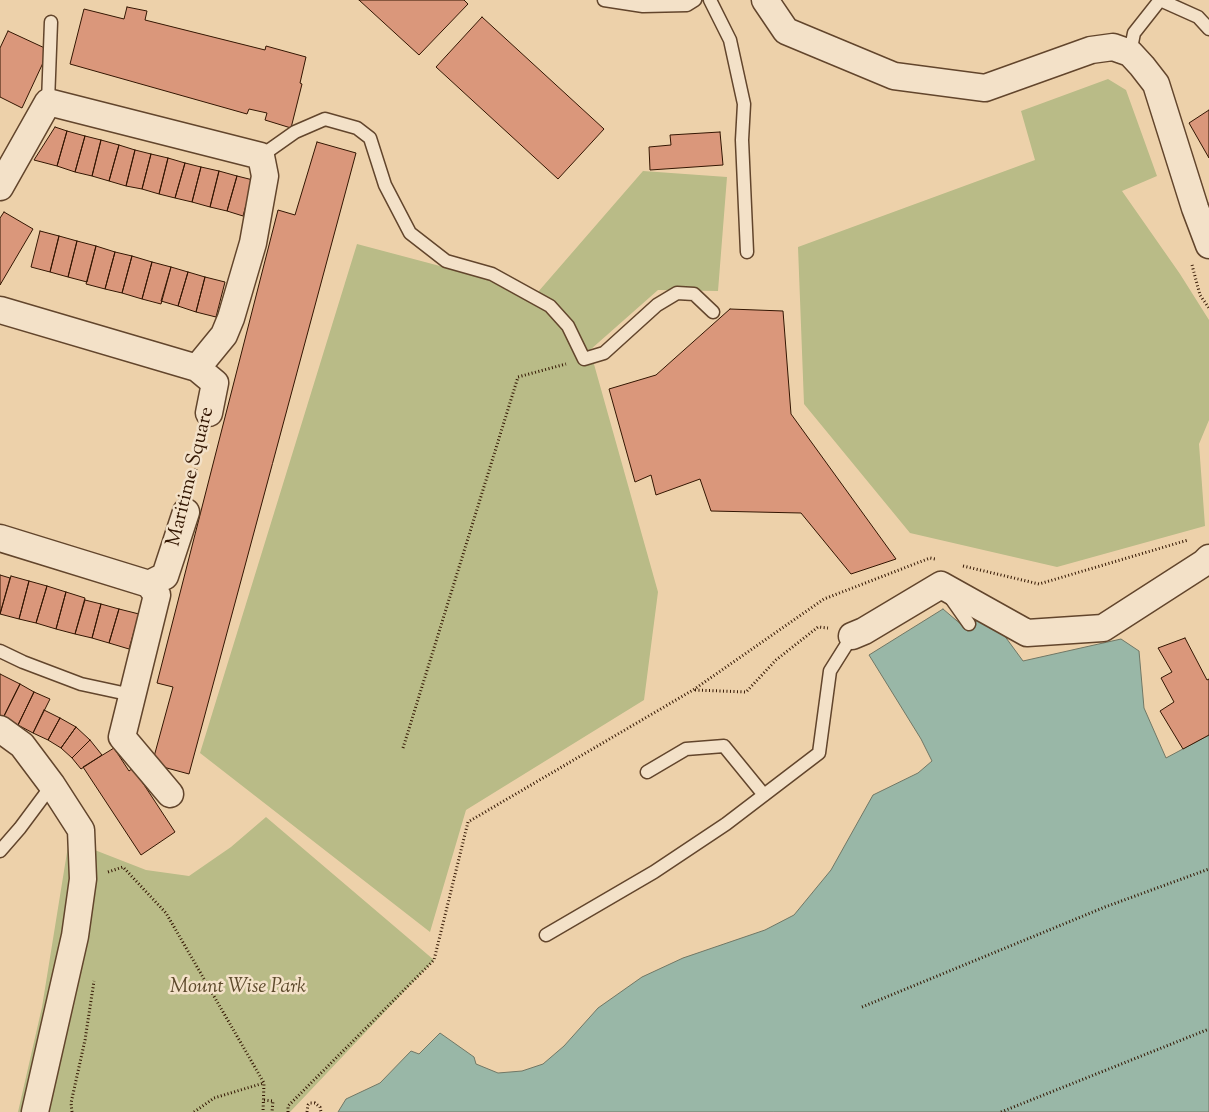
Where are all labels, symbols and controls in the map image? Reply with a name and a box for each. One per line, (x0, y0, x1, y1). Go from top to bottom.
street label: Maritime Square (163, 405, 221, 549)
park label: Mount Wise Park (170, 977, 306, 1001)

